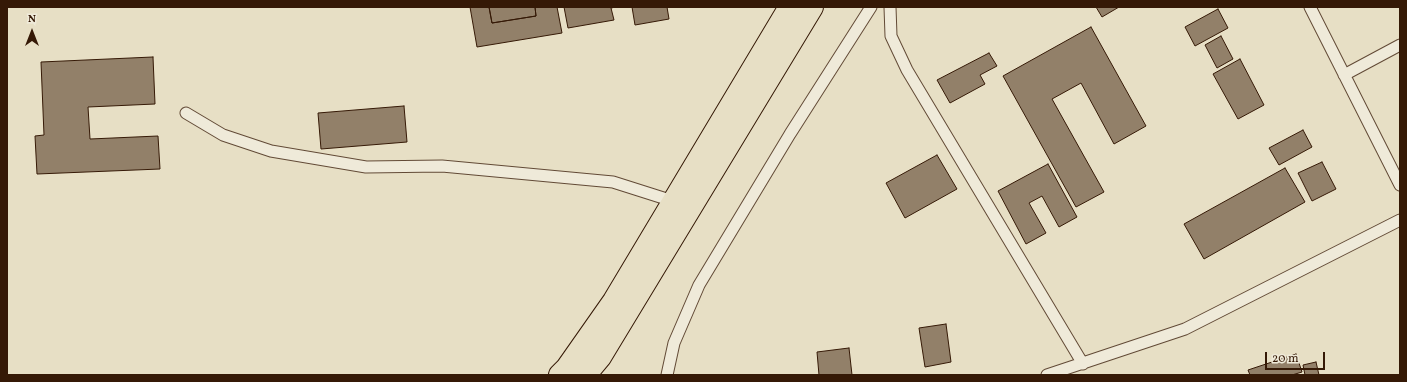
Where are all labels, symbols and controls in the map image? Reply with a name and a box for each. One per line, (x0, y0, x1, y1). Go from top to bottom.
north arrow (12, 12, 52, 52)
text: N (28, 12, 36, 27)
scale bar (1267, 344, 1327, 370)
text: 20 m (1272, 351, 1299, 367)

